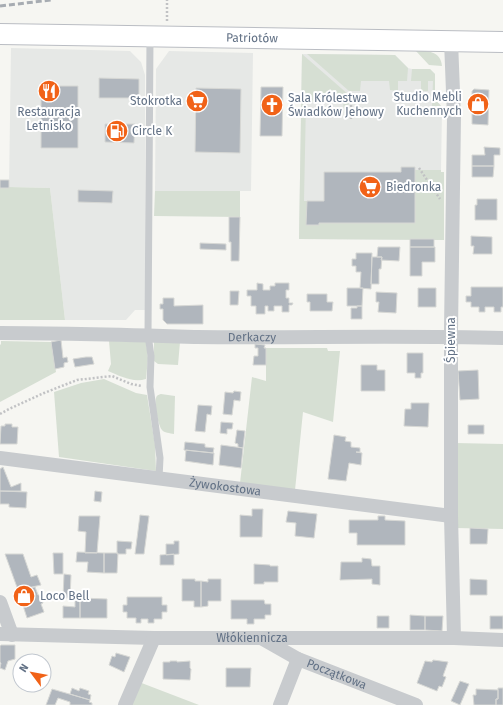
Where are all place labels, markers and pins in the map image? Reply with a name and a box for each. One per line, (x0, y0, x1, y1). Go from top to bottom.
restaurant icon: Restauracja Letnisko (36, 78, 62, 104)
supermarket icon: Stokrotka (184, 88, 210, 114)
place label: Studio Mebli Kuchennych (393, 90, 462, 118)
place label: Sala Królestwa Świadków Jehowy (288, 91, 384, 119)
shop icon: Studio Mebli Kuchennych (465, 91, 491, 117)
church icon: Sala Królestwa Świadków Jehowy (259, 92, 285, 118)
place label: Stokrotka (130, 94, 182, 108)
place label: Restauracja Letnisko (17, 105, 81, 133)
fuel station icon: Circle K (104, 118, 130, 144)
place label: Circle K (132, 124, 173, 138)
supermarket icon: Biedronka (357, 174, 383, 200)
place label: Biedronka (386, 180, 441, 194)
shop icon: Loco Bell (11, 583, 37, 609)
place label: Loco Bell (40, 589, 90, 603)

